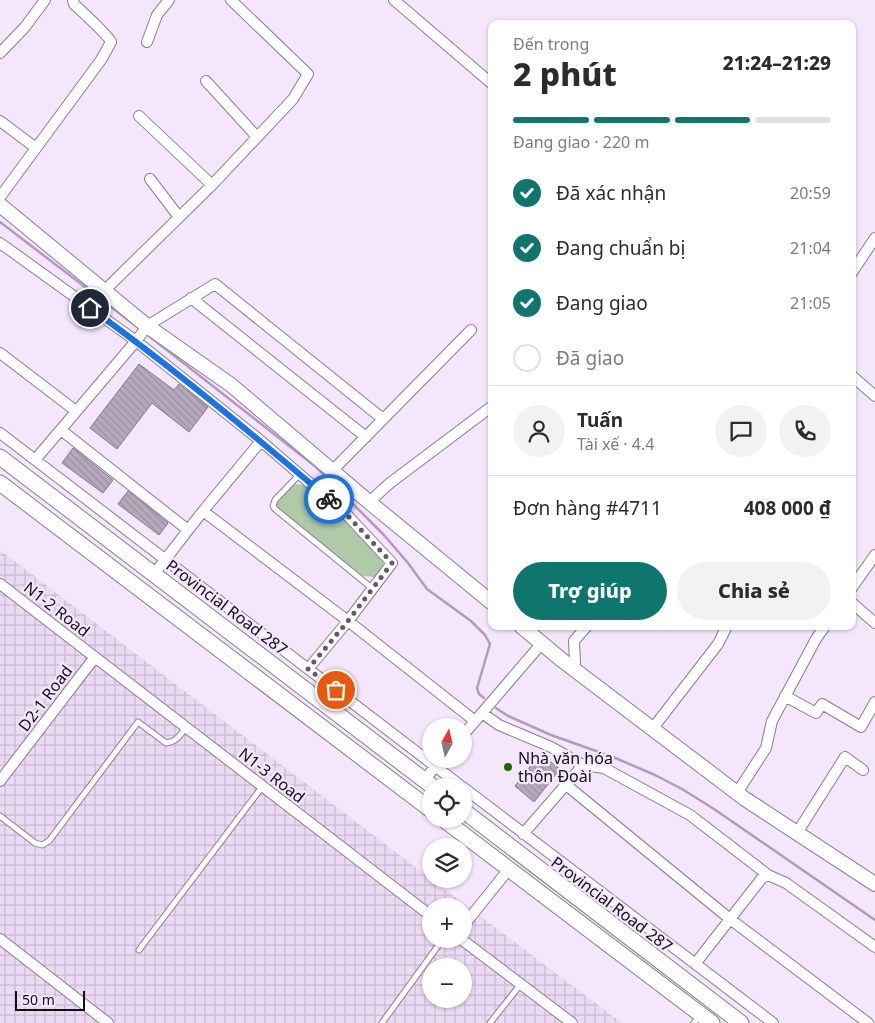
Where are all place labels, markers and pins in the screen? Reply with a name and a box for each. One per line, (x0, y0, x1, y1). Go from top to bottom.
pin (69, 287, 111, 329)
pin (315, 669, 357, 711)
place label: Nhà văn hóa thôn Đoài (518, 747, 613, 787)
marker: Nhà văn hóa thôn Đoài (502, 761, 514, 773)

